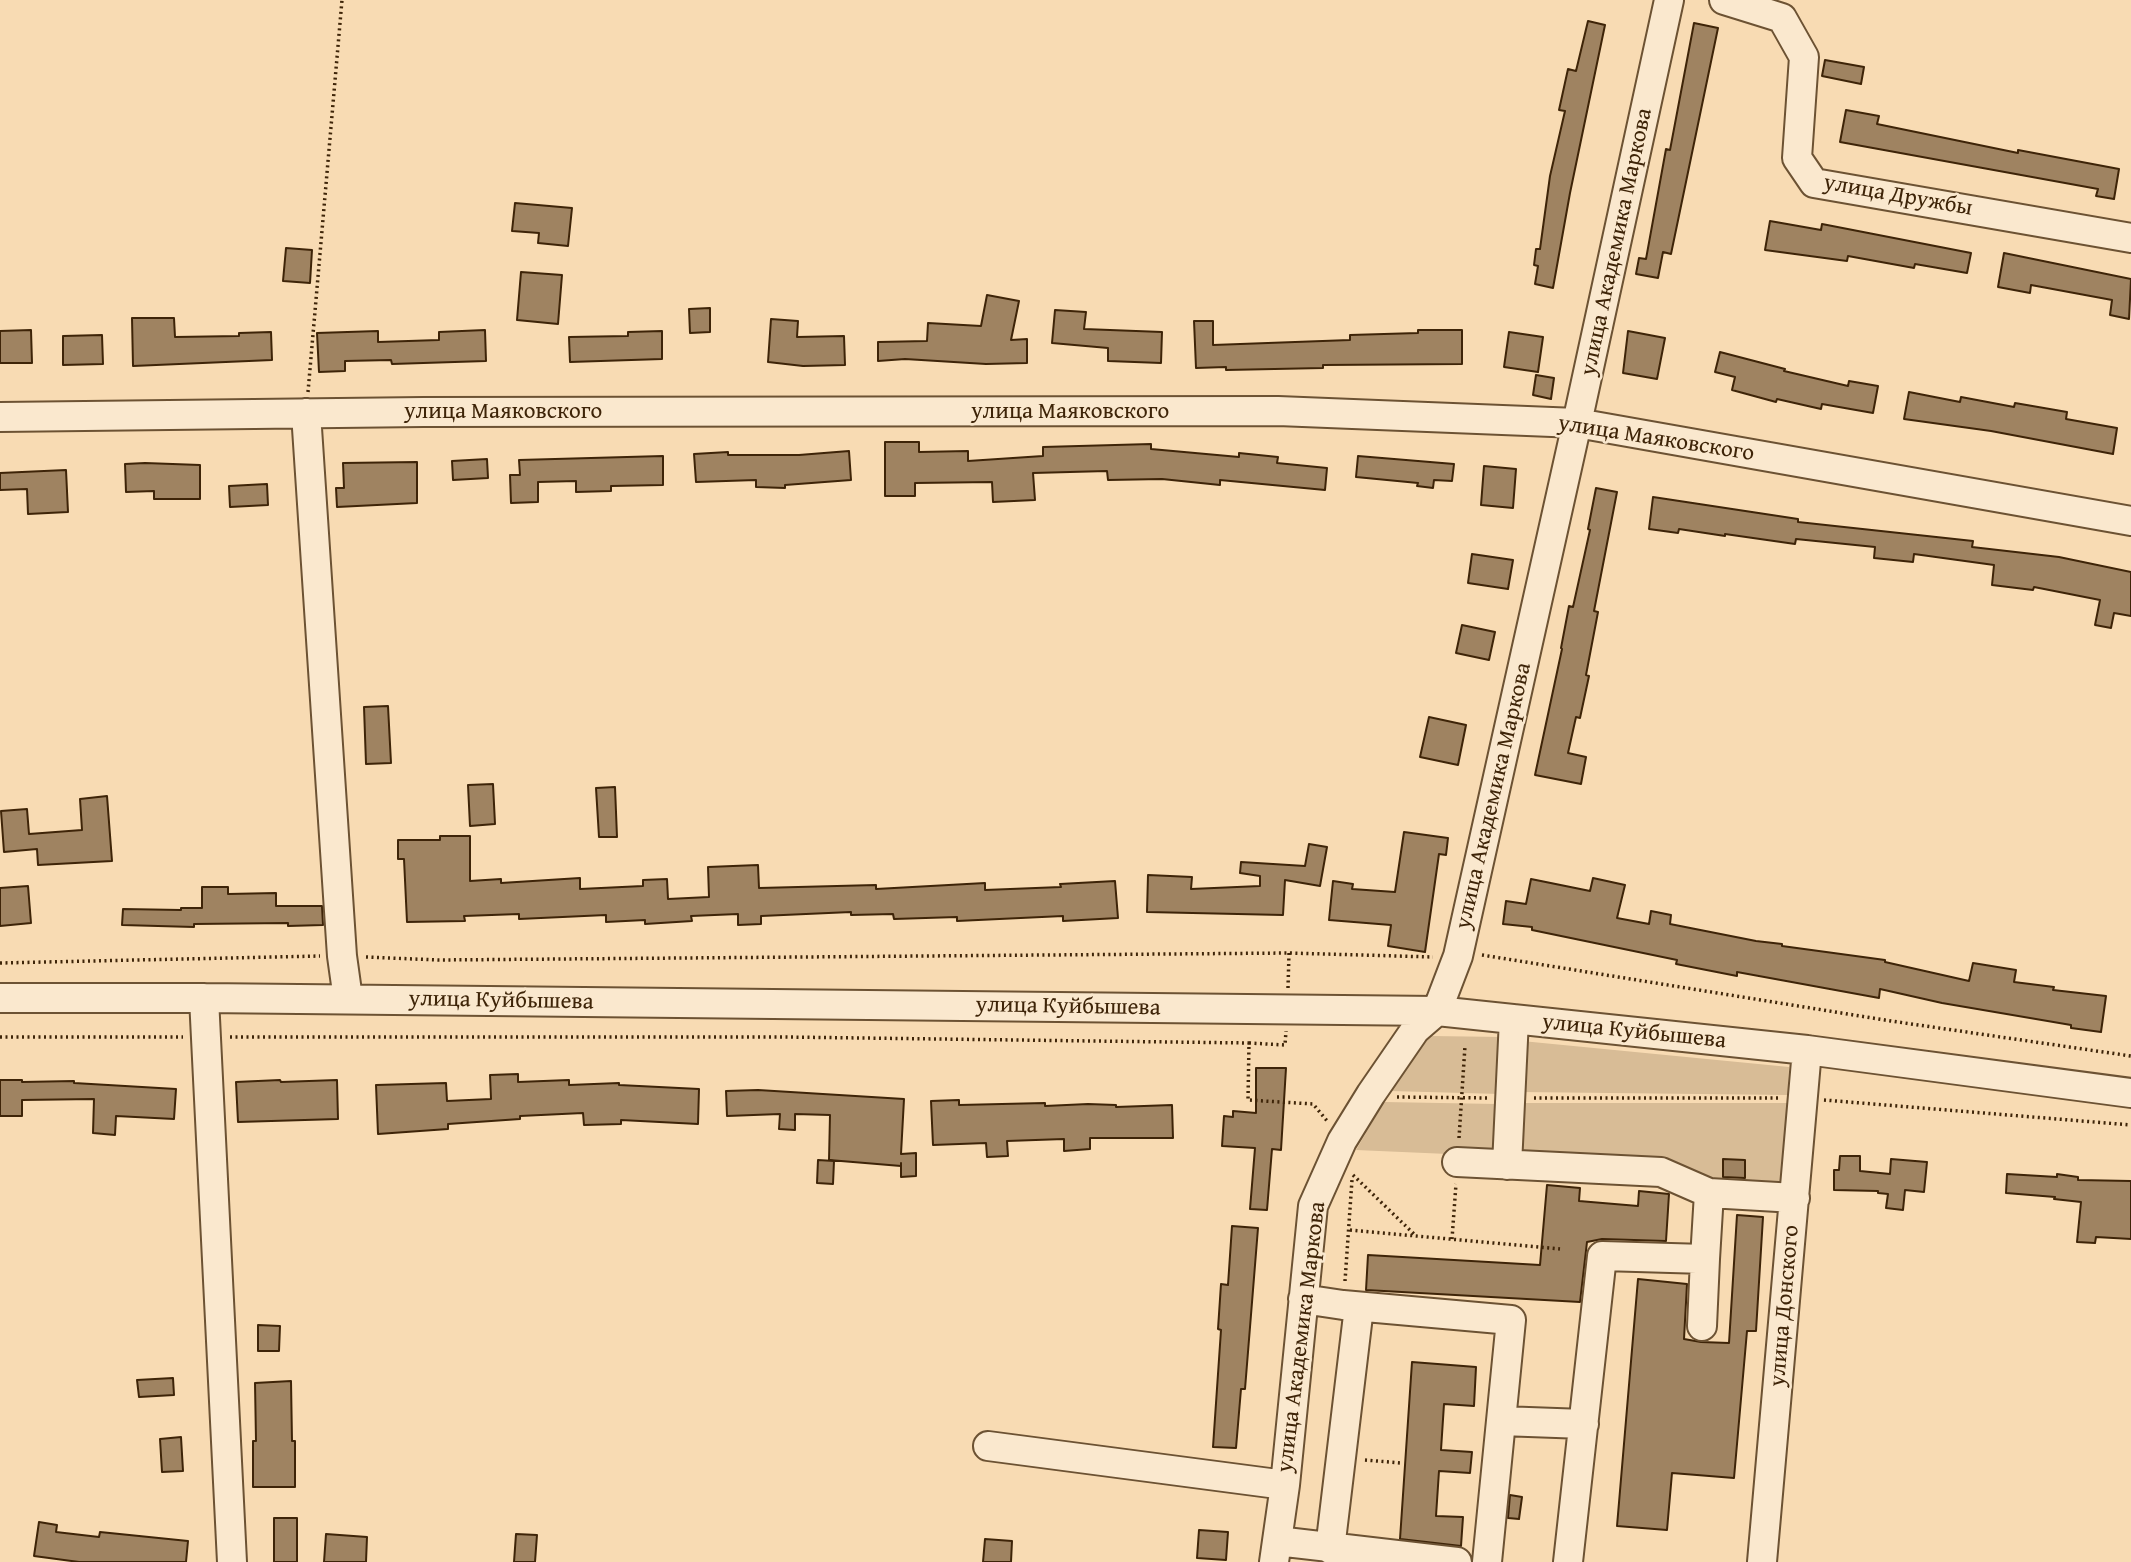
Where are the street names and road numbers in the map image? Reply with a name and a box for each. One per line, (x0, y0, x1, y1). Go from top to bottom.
street label: улица Академика Маркова (1575, 106, 1659, 378)
street label: улица Дружбы (1821, 169, 1975, 223)
street label: улица Маяковского (404, 398, 602, 426)
street label: улица Маяковского (971, 398, 1169, 426)
street label: улица Маяковского (1556, 410, 1756, 468)
street label: улица Академика Маркова (1450, 660, 1538, 932)
street label: улица Куйбышева (408, 986, 594, 1016)
street label: улица Куйбышева (975, 992, 1161, 1022)
street label: улица Куйбышева (1541, 1009, 1727, 1055)
street label: улица Академика Маркова (1272, 1200, 1332, 1474)
street label: улица Донского (1764, 1224, 1806, 1388)

